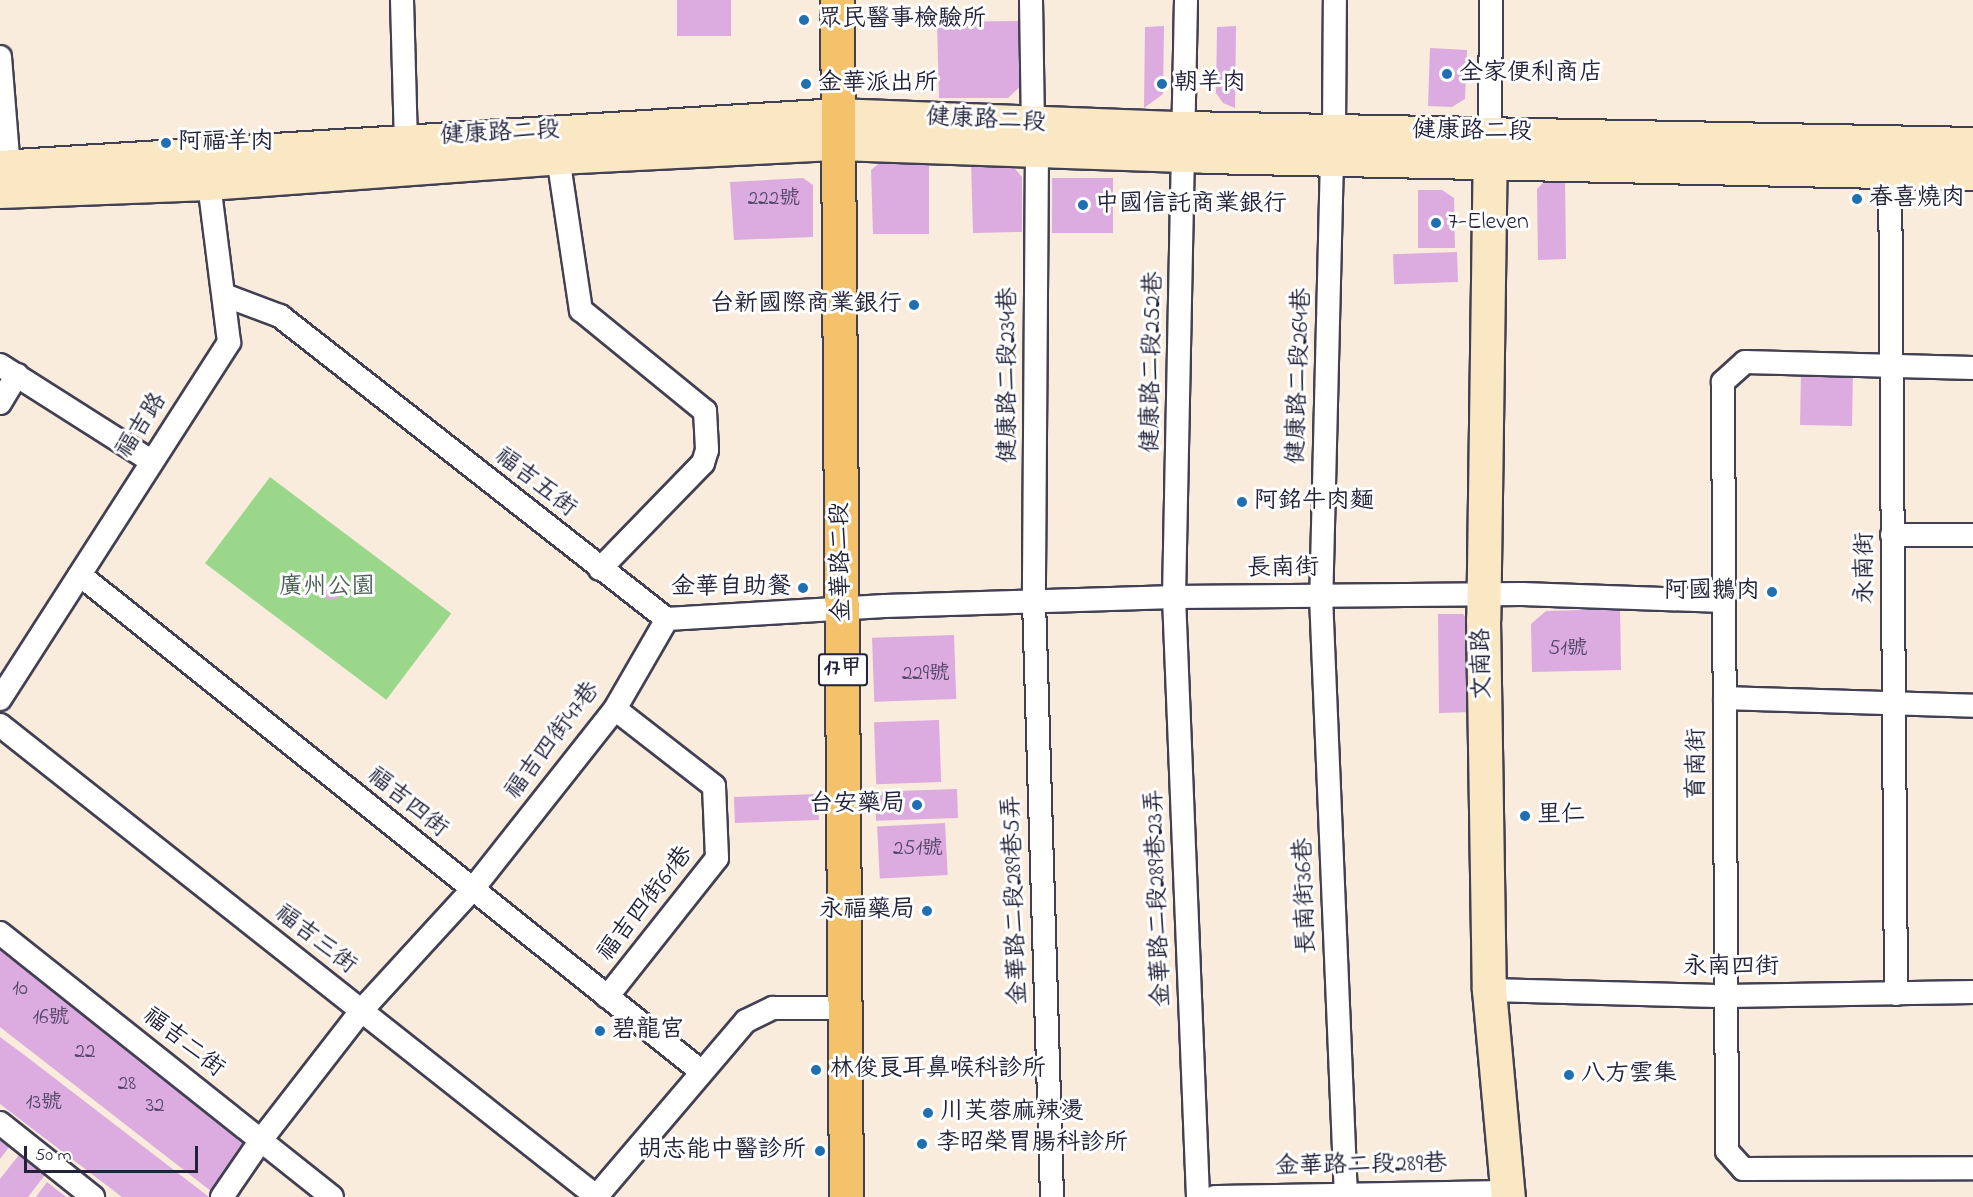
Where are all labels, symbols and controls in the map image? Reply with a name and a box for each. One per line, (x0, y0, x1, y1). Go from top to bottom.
place label: 眾民醫事檢驗所 (818, 6, 986, 34)
marker: 眾民醫事檢驗所 (795, 11, 813, 29)
place label: 全家便利商店 (1459, 60, 1603, 88)
marker: 全家便利商店 (1440, 67, 1454, 81)
place label: 金華派出所 (818, 70, 938, 98)
place label: 朝羊肉 (1174, 70, 1246, 98)
marker: 金華派出所 (799, 77, 813, 91)
marker: 朝羊肉 (1155, 77, 1169, 91)
street label: 健康路二段 (925, 103, 1047, 139)
street label: 健康路二段 (439, 116, 561, 152)
street label: 健康路二段 (1412, 117, 1532, 147)
place label: 阿福羊肉 (178, 129, 274, 157)
marker: 阿福羊肉 (159, 136, 173, 150)
place label: 春喜燒肉 (1869, 185, 1965, 213)
house number: 222號 (748, 186, 800, 212)
place label: 中國信託商業銀行 (1095, 191, 1287, 219)
marker: 春喜燒肉 (1850, 192, 1864, 206)
marker: 中國信託商業銀行 (1076, 198, 1090, 212)
place label: 7-Eleven (1448, 209, 1529, 237)
marker: 7-Eleven (1429, 216, 1443, 230)
street label: 健康路二段252巷 (1137, 271, 1169, 453)
street label: 健康路二段234巷 (995, 287, 1023, 463)
street label: 健康路二段264巷 (1283, 287, 1317, 465)
place label: 台新國際商業銀行 (710, 291, 902, 319)
marker: 台新國際商業銀行 (907, 298, 921, 312)
street label: 福吉路 (110, 388, 174, 464)
street label: 福吉五街 (488, 442, 582, 524)
place label: 阿銘牛肉麵 (1254, 488, 1374, 516)
marker: 阿銘牛肉麵 (1235, 495, 1249, 509)
street label: 金華路二段 (827, 502, 857, 622)
street label: 永南街 (1852, 532, 1880, 604)
street label: 長南街 (1247, 554, 1319, 584)
park label: 廣州公園 (279, 574, 375, 602)
place label: 金華自助餐 (671, 574, 791, 602)
place label: 阿國鵝肉 (1664, 578, 1760, 606)
marker: 金華自助餐 (796, 581, 810, 595)
marker: 阿國鵝肉 (1765, 585, 1779, 599)
street label: 文南路 (1468, 628, 1498, 700)
house number: 51號 (1548, 636, 1588, 662)
road number: 17甲 (818, 651, 868, 689)
house number: 229號 (902, 661, 950, 687)
street label: 福吉四街47巷 (499, 677, 607, 805)
street label: 育南街 (1684, 728, 1712, 800)
street label: 福吉四街 (361, 762, 453, 844)
street label: 金華路二段289巷23弄 (1141, 789, 1177, 1007)
place label: 台安藥局 (809, 791, 905, 819)
street label: 金華路二段289巷5弄 (998, 795, 1034, 1005)
marker: 台安藥局 (910, 798, 924, 812)
place label: 里仁 (1537, 802, 1585, 830)
marker: 里仁 (1518, 809, 1532, 823)
house number: 251號 (893, 836, 943, 862)
street label: 長南街36巷 (1290, 837, 1322, 955)
street label: 福吉四街61巷 (592, 841, 700, 967)
place label: 永福藥局 (819, 897, 915, 925)
street label: 福吉三街 (268, 899, 362, 981)
marker: 永福藥局 (920, 904, 934, 918)
street label: 永南四街 (1683, 954, 1779, 982)
house number: 10 (12, 976, 28, 1002)
street label: 福吉二街 (136, 1002, 230, 1084)
house number: 16號 (33, 1005, 69, 1031)
place label: 碧龍宮 (612, 1017, 684, 1045)
marker: 碧龍宮 (593, 1024, 607, 1038)
house number: 22 (75, 1039, 95, 1065)
place label: 林俊良耳鼻喉科診所 (830, 1056, 1046, 1084)
marker: 林俊良耳鼻喉科診所 (807, 1061, 825, 1079)
place label: 八方雲集 (1581, 1061, 1677, 1089)
marker: 八方雲集 (1562, 1068, 1576, 1082)
house number: 28 (118, 1071, 136, 1097)
house number: 13號 (26, 1090, 62, 1116)
house number: 32 (145, 1093, 165, 1119)
place label: 川芙蓉麻辣燙 (940, 1099, 1084, 1127)
marker: 川芙蓉麻辣燙 (921, 1106, 935, 1120)
place label: 李昭榮胃腸科診所 (936, 1130, 1128, 1158)
scale bar (27, 1134, 201, 1172)
marker: 李昭榮胃腸科診所 (913, 1135, 931, 1153)
place label: 胡志能中醫診所 (638, 1137, 806, 1165)
marker: 胡志能中醫診所 (811, 1142, 829, 1160)
text: 50 m (35, 1143, 72, 1169)
street label: 金華路二段289巷 (1275, 1150, 1447, 1182)

